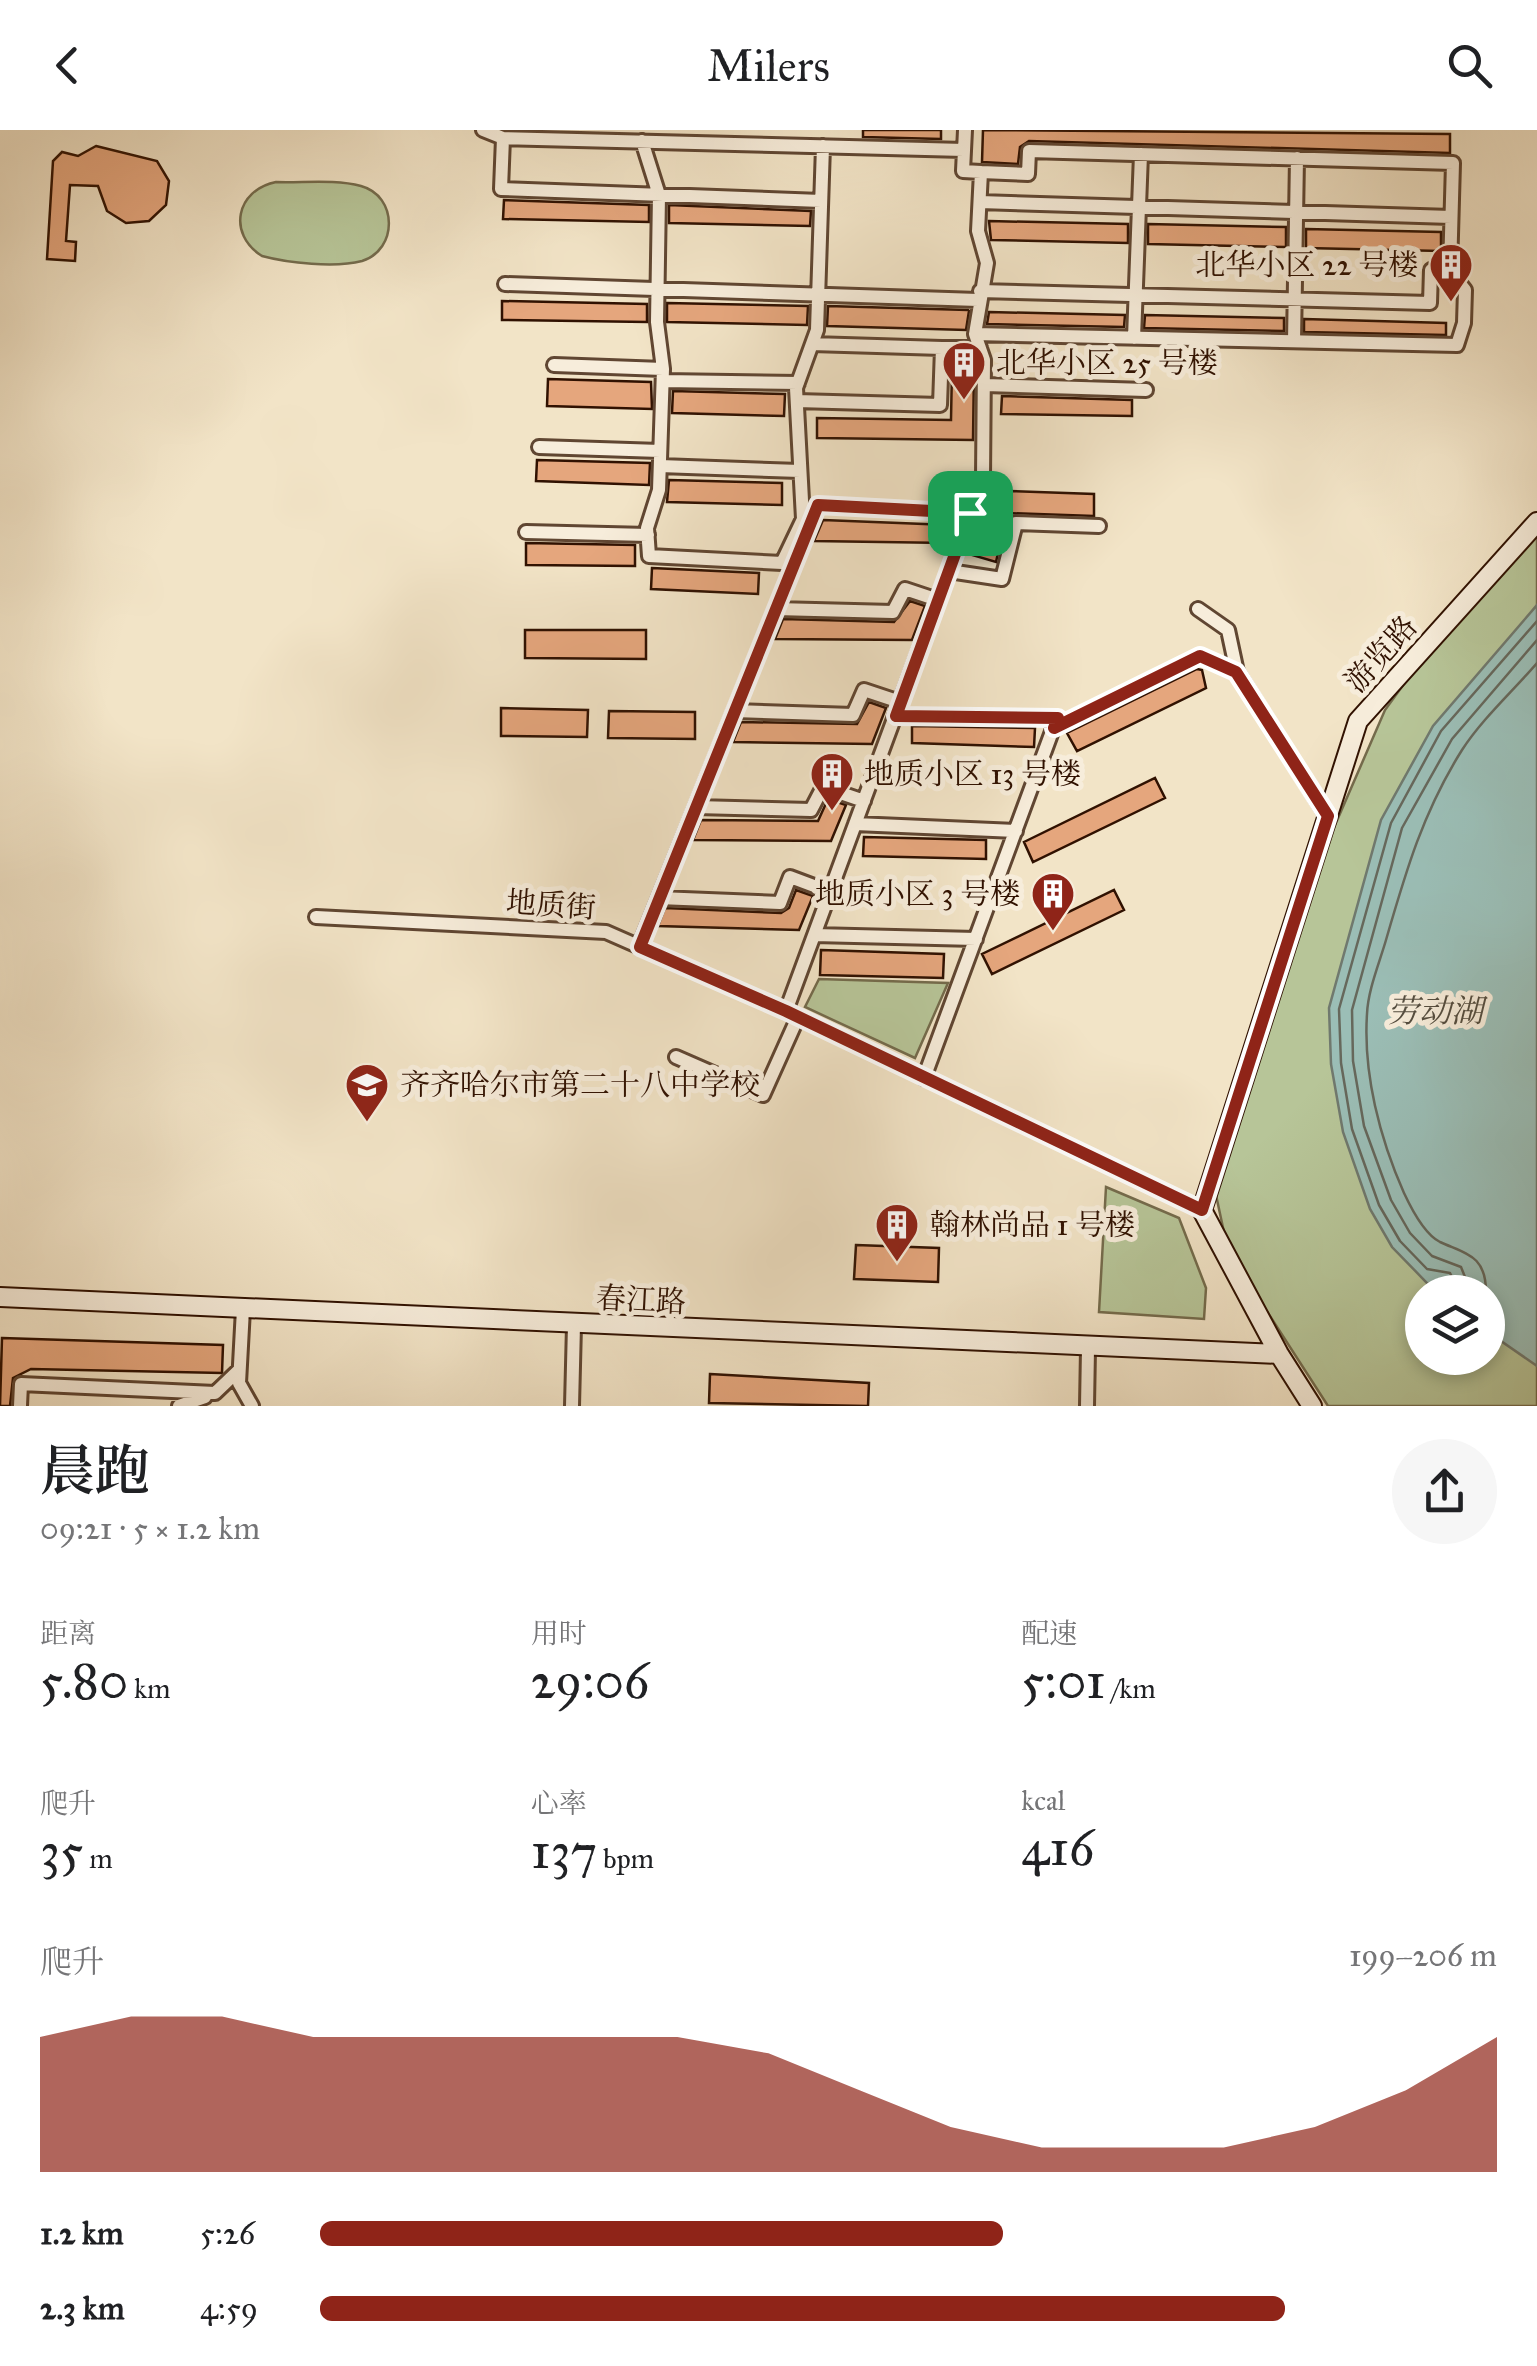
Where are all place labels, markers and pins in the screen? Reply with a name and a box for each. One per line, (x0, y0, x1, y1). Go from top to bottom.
building icon: 北华小区 22 号楼 (1428, 242, 1474, 303)
place label: 北华小区 22 号楼 (1196, 247, 1418, 283)
building icon: 北华小区 25 号楼 (941, 340, 987, 401)
place label: 北华小区 25 号楼 (996, 345, 1217, 381)
pin (928, 471, 1013, 556)
building icon: 地质小区 13 号楼 (809, 751, 855, 812)
place label: 地质小区 13 号楼 (864, 756, 1081, 792)
building icon: 地质小区 3 号楼 (1030, 871, 1076, 932)
place label: 地质小区 3 号楼 (815, 876, 1020, 912)
school or university icon: 齐齐哈尔市第二十八中学校 (344, 1062, 390, 1123)
place label: 齐齐哈尔市第二十八中学校 (400, 1067, 760, 1103)
building icon: 翰林尚品 1 号楼 (874, 1202, 920, 1263)
place label: 翰林尚品 1 号楼 (930, 1207, 1135, 1243)

